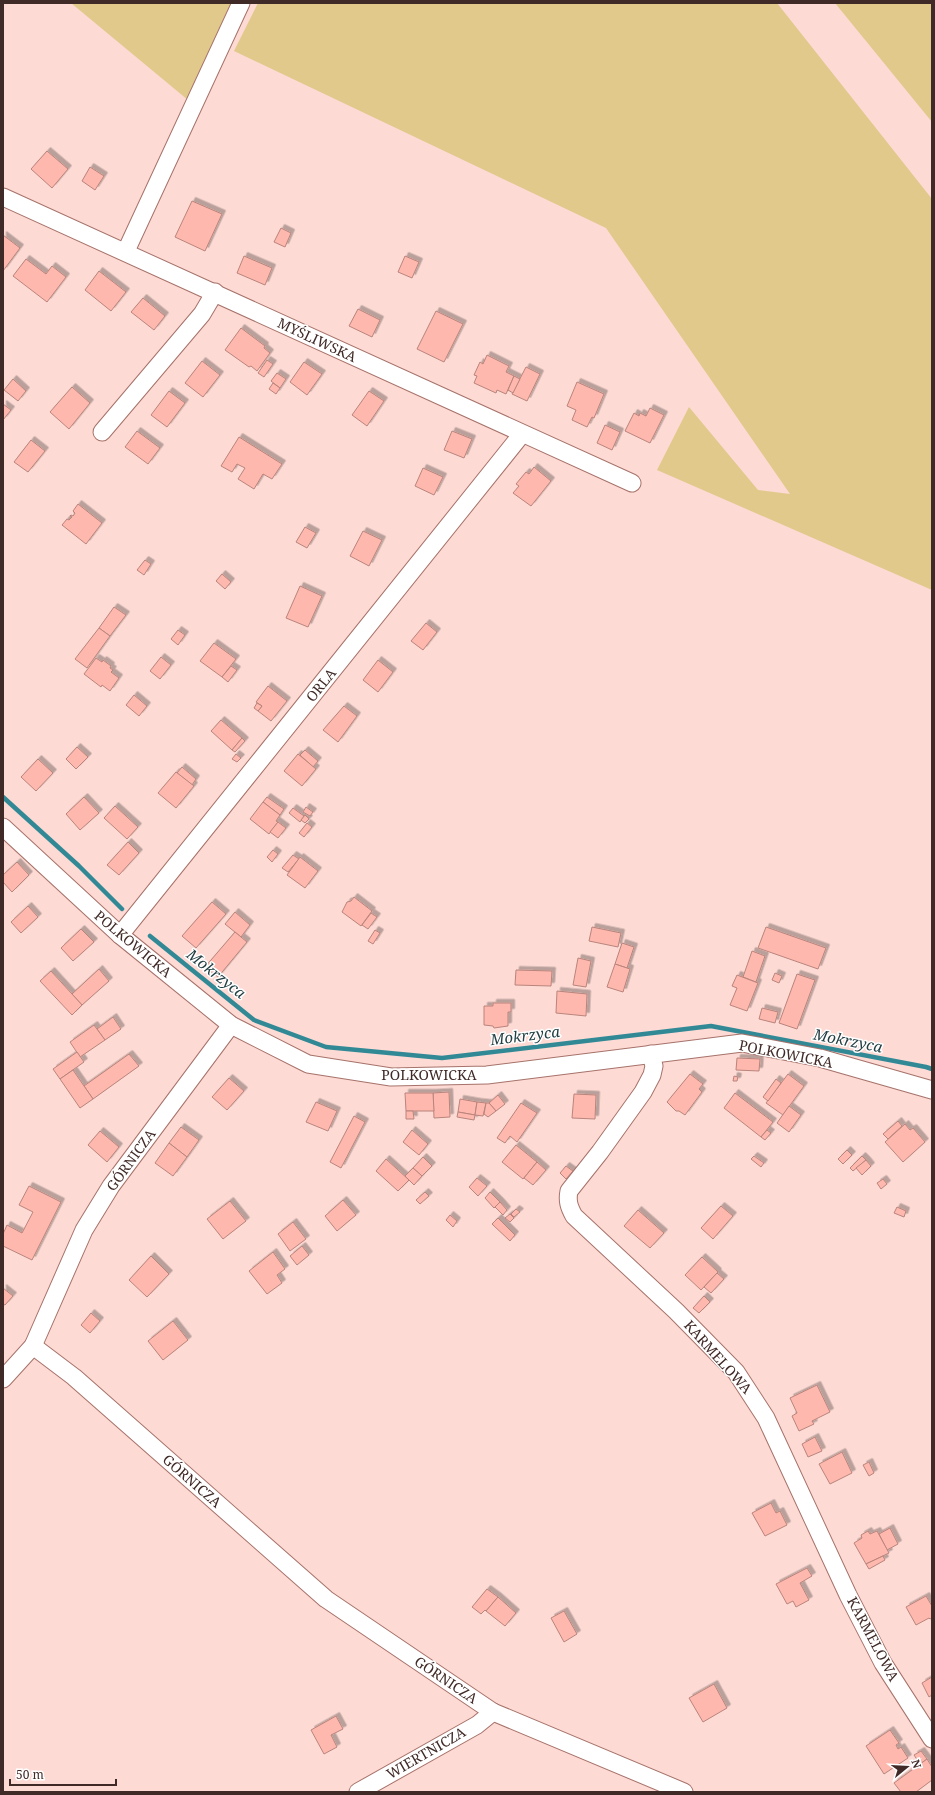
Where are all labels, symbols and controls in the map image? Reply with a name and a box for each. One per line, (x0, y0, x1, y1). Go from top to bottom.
street label: MYŚLIWSKA (275, 313, 360, 366)
street label: ORLA (301, 664, 340, 705)
street label: POLKOWICKA (91, 906, 176, 982)
water label: Mokrzyca (182, 943, 251, 1003)
water label: Mokrzyca (488, 1021, 561, 1049)
water label: Mokrzyca (811, 1023, 885, 1057)
street label: POLKOWICKA (738, 1035, 835, 1072)
street label: POLKOWICKA (381, 1065, 477, 1084)
street label: GÓRNICZA (102, 1125, 160, 1194)
street label: KARMELOWA (680, 1316, 757, 1398)
street label: GÓRNICZA (159, 1450, 226, 1512)
street label: KARMELOWA (843, 1593, 904, 1684)
street label: GÓRNICZA (411, 1652, 482, 1708)
street label: WIERTNICZA (383, 1722, 469, 1783)
north arrow (887, 1747, 927, 1787)
text: N (909, 1757, 926, 1771)
scale bar (10, 1761, 116, 1787)
text: 50 m (16, 1766, 44, 1783)

